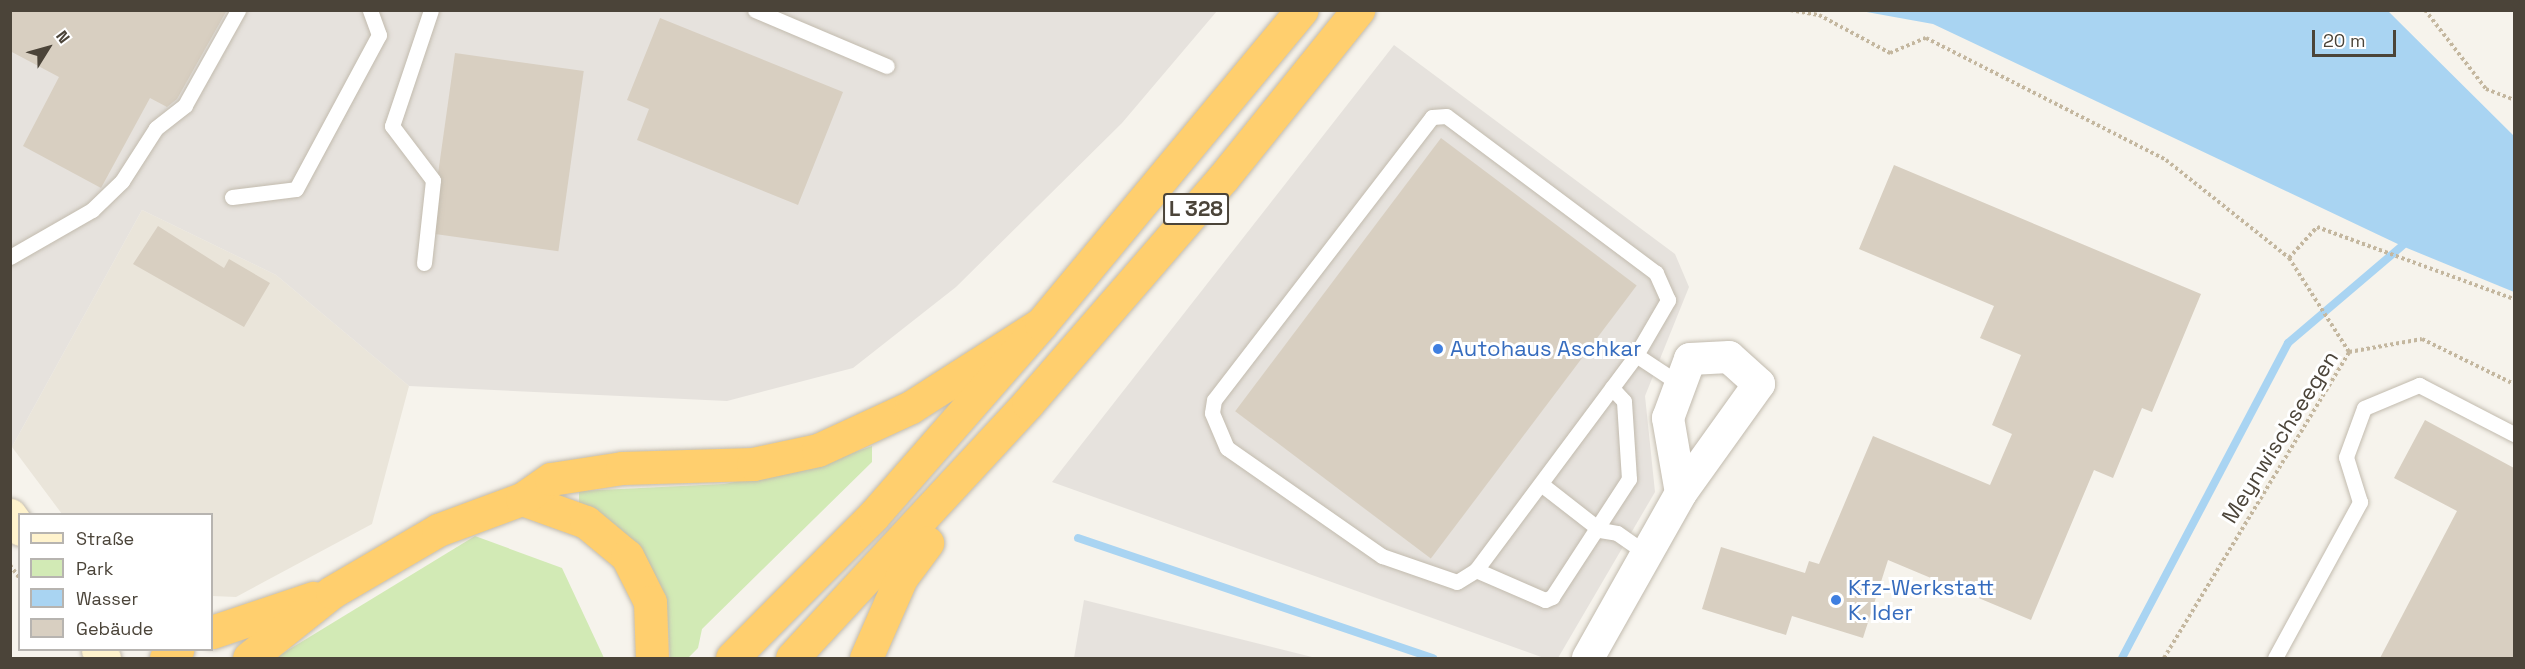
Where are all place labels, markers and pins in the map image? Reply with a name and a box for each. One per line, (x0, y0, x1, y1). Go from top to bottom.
place label: Autohaus Aschkar (1450, 336, 1642, 362)
marker: Autohaus Aschkar (1431, 342, 1445, 356)
place label: Kfz-Werkstatt K. Ider (1848, 574, 1994, 626)
marker: Kfz-Werkstatt K. Ider (1829, 593, 1843, 607)

